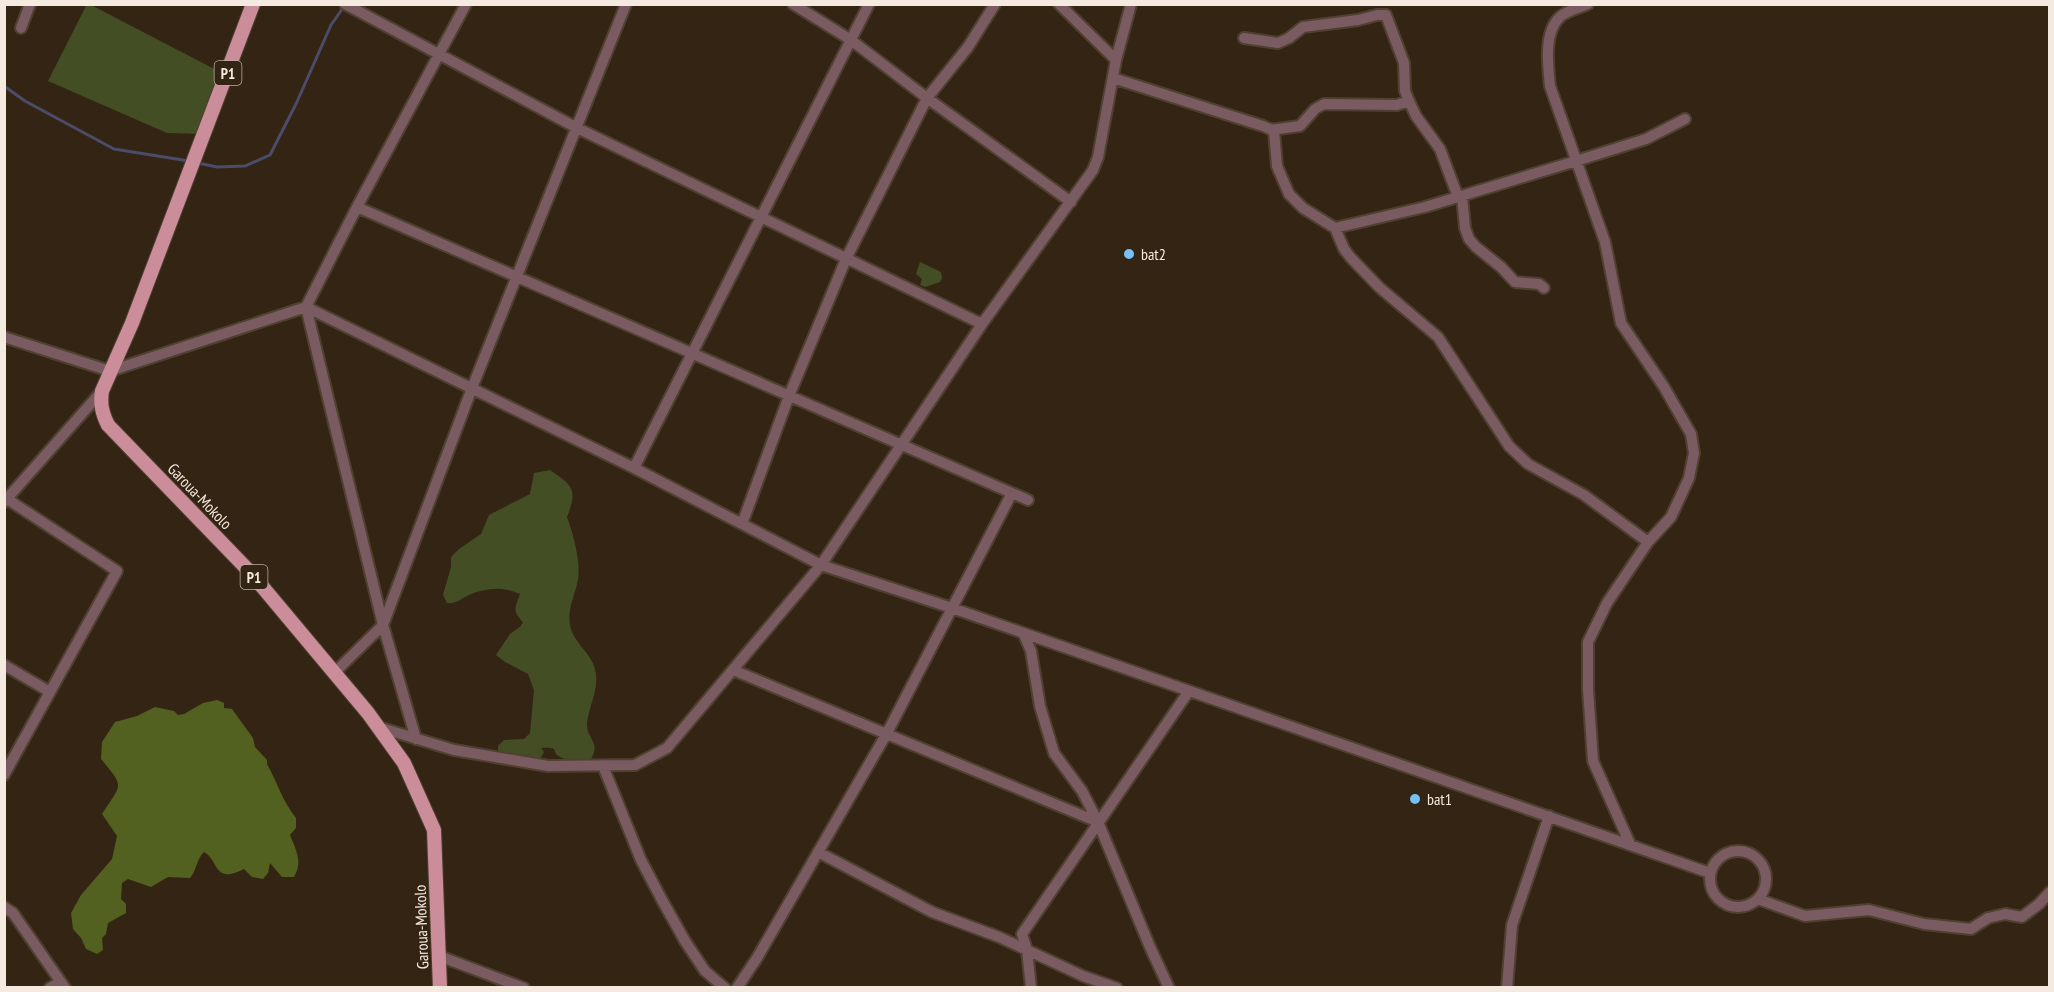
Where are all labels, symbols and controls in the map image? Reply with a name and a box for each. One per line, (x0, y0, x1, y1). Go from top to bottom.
road number: P1 (214, 61, 242, 85)
place label: bat2 (1141, 244, 1166, 264)
marker: bat2 (1122, 247, 1136, 261)
street label: Garoua-Mokolo (164, 459, 237, 533)
road number: P1 (240, 565, 268, 589)
place label: bat1 (1427, 789, 1452, 809)
marker: bat1 (1408, 792, 1422, 806)
street label: Garoua-Mokolo (410, 884, 432, 969)

